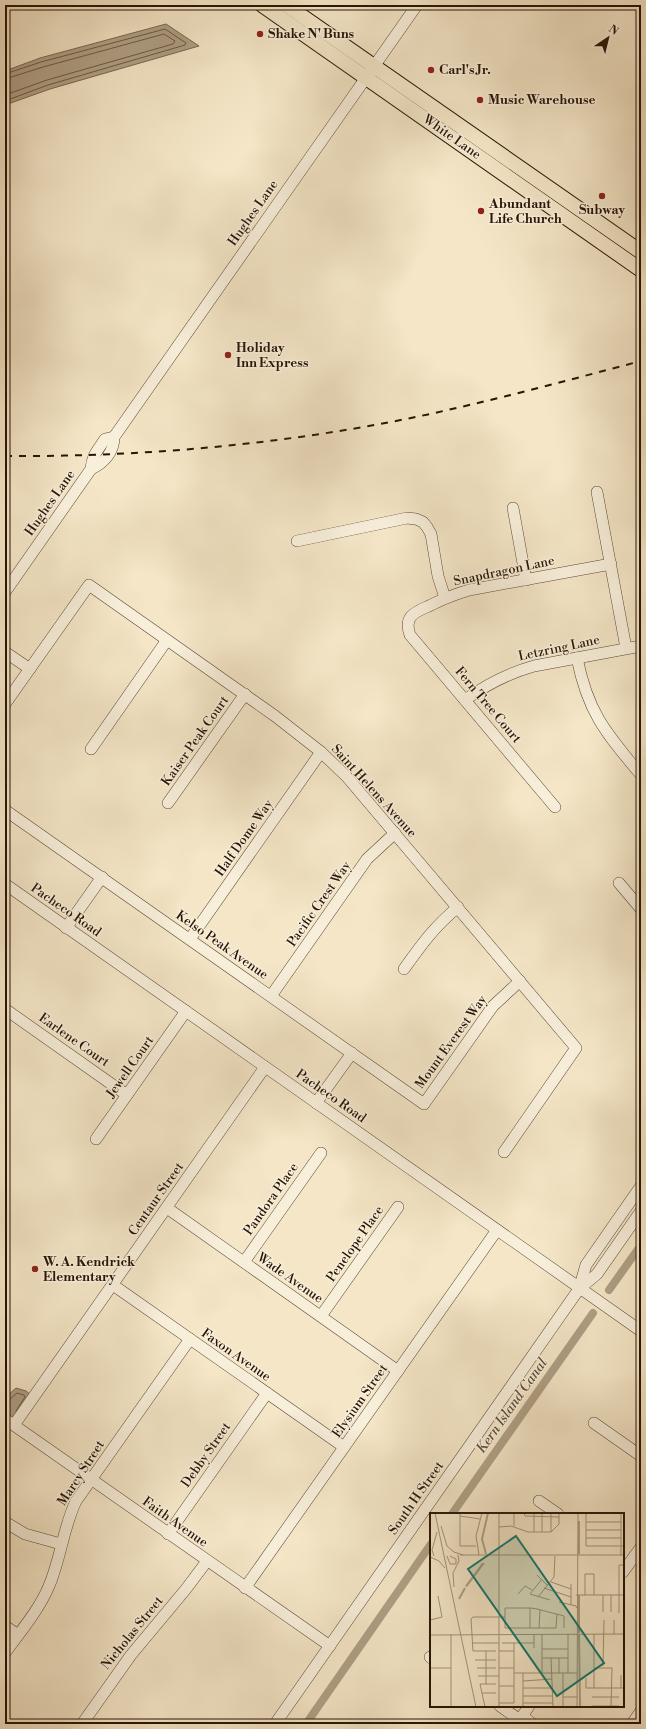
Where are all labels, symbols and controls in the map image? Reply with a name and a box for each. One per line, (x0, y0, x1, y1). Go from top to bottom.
north arrow (588, 18, 628, 58)
text: N (606, 22, 621, 39)
place label: Shake N' Buns (268, 26, 355, 42)
marker: Shake N' Buns (255, 29, 265, 39)
place label: Carl's Jr. (439, 62, 491, 78)
marker: Carl's Jr. (426, 65, 436, 75)
place label: Music Warehouse (488, 92, 596, 108)
marker: Music Warehouse (475, 95, 485, 105)
street label: White Lane (419, 111, 484, 163)
street label: Hughes Lane (224, 177, 282, 249)
marker: Subway (597, 191, 607, 201)
place label: Abundant Life Church (488, 196, 562, 227)
place label: Subway (579, 202, 626, 218)
marker: Abundant Life Church (476, 206, 486, 216)
place label: Holiday Inn Express (236, 340, 309, 371)
marker: Holiday Inn Express (223, 350, 233, 360)
street label: Hughes Lane (21, 467, 79, 539)
street label: Snapdragon Lane (452, 552, 556, 590)
street label: Letzring Lane (517, 631, 602, 664)
street label: Fern Tree Court (451, 664, 525, 747)
street label: Kaiser Peak Court (158, 693, 232, 789)
street label: Saint Helens Avenue (328, 741, 420, 841)
street label: Half Dome Way (212, 796, 277, 879)
street label: Pacific Crest Way (284, 858, 355, 950)
street label: Pacheco Road (28, 880, 105, 940)
street label: Kelso Peak Avenue (173, 907, 272, 983)
street label: Mount Everest Way (412, 992, 491, 1092)
street label: Earlene Court (36, 1010, 113, 1070)
street label: Jewell Court (102, 1033, 157, 1102)
street label: Pacheco Road (293, 1066, 370, 1126)
street label: Centaur Street (125, 1159, 187, 1239)
street label: Pandora Place (240, 1159, 302, 1238)
street label: Penelope Place (323, 1202, 387, 1285)
street label: Wade Avenue (253, 1249, 326, 1307)
place label: W. A. Kendrick Elementary (42, 1254, 136, 1285)
marker: W. A. Kendrick Elementary (30, 1264, 40, 1274)
street label: Faxon Avenue (198, 1325, 274, 1385)
water label: Kern Island Canal (472, 1354, 552, 1457)
street label: Elysium Street (329, 1361, 391, 1441)
street label: Debby Street (178, 1419, 234, 1491)
street label: Marcy Street (54, 1437, 108, 1509)
street label: South H Street (385, 1458, 447, 1538)
street label: Faith Avenue (139, 1494, 211, 1551)
inset map (430, 1513, 624, 1707)
street label: Nicholas Street (98, 1593, 167, 1673)

